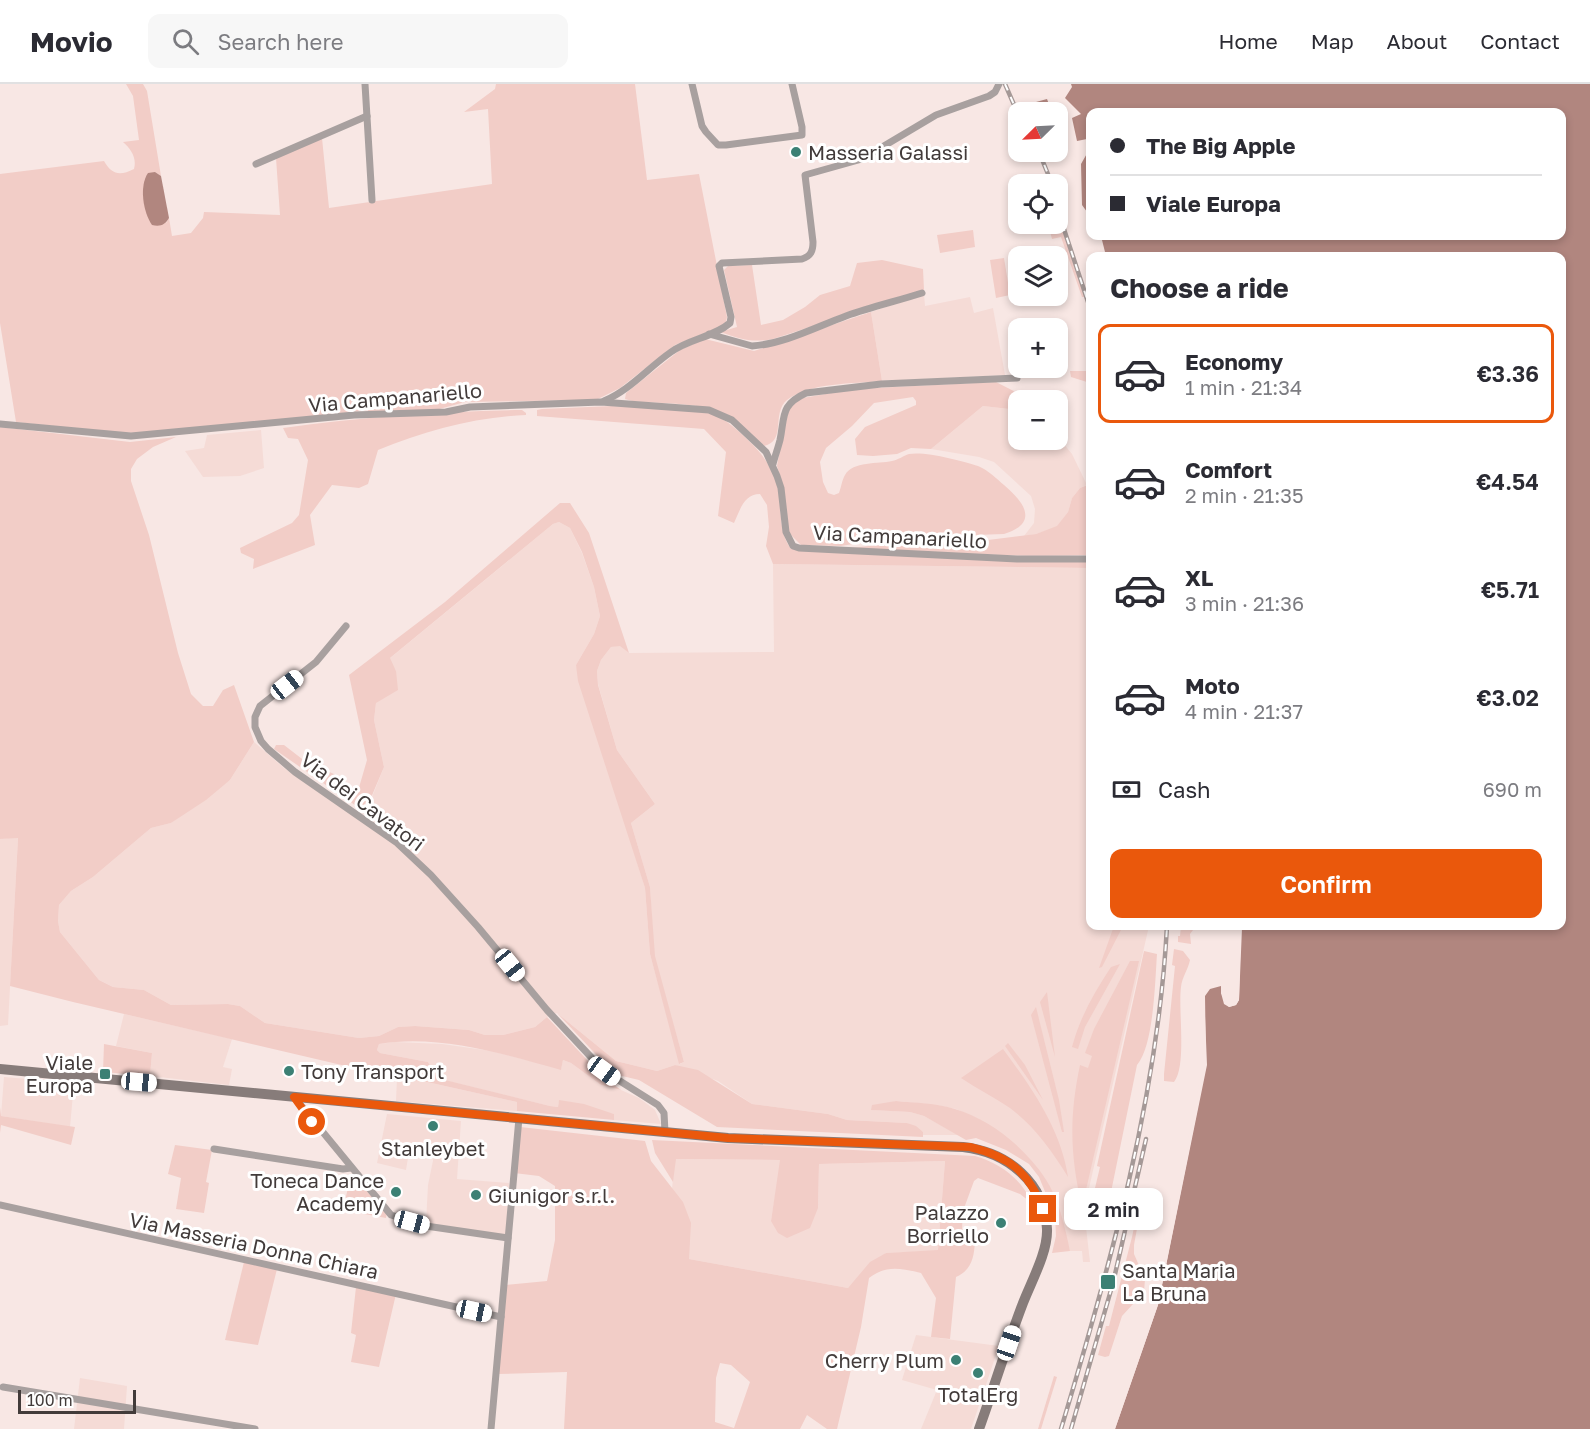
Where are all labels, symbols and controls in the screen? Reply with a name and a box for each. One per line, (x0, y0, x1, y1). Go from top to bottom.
search box (148, 14, 568, 68)
text: Movio (30, 25, 112, 58)
icon: search (169, 25, 202, 58)
text: Search here (217, 28, 344, 55)
text: Home (1218, 28, 1278, 54)
text: Map (1311, 28, 1354, 54)
text: About (1387, 28, 1447, 54)
text: Contact (1480, 28, 1560, 54)
north arrow (1008, 102, 1068, 162)
map controls (1008, 102, 1068, 450)
text: The Big Apple (1146, 132, 1296, 159)
place label: Masseria Galassi (808, 140, 968, 164)
marker: Masseria Galassi (789, 145, 803, 159)
button: locate (1008, 174, 1068, 234)
text: Viale Europa (1146, 190, 1281, 217)
button: layers (1008, 246, 1068, 306)
text: Choose a ride (1110, 272, 1289, 304)
button: + (1008, 318, 1068, 378)
icon: car (1113, 347, 1167, 401)
text: Economy (1185, 348, 1283, 375)
text: €3.36 (1477, 360, 1539, 387)
text: 1 min · 21:34 (1185, 375, 1302, 399)
street label: Via Campanariello (307, 377, 483, 417)
button: − (1008, 390, 1068, 450)
icon: car (1113, 455, 1167, 509)
text: Comfort (1185, 456, 1272, 483)
text: €4.54 (1476, 468, 1539, 495)
text: 2 min · 21:35 (1185, 483, 1304, 507)
street label: Via Campanariello (812, 519, 988, 553)
icon: car (1113, 563, 1167, 617)
text: XL (1185, 564, 1213, 591)
text: €5.71 (1481, 576, 1539, 603)
text: 3 min · 21:36 (1185, 591, 1304, 615)
car (267, 667, 307, 703)
icon: car (1113, 671, 1167, 725)
text: Moto (1185, 672, 1240, 699)
text: €3.02 (1476, 684, 1539, 711)
text: 4 min · 21:37 (1185, 699, 1303, 723)
street label: Via dei Cavatori (296, 747, 430, 855)
icon: cash (1110, 773, 1143, 806)
text: Cash (1158, 776, 1211, 803)
text: 690 m (1483, 777, 1542, 801)
button: Confirm (1110, 849, 1542, 918)
car (492, 945, 528, 985)
place label: Viale Europa (26, 1050, 93, 1097)
car (584, 1053, 624, 1089)
place label: Tony Transport (301, 1059, 445, 1083)
marker: Tony Transport (282, 1064, 296, 1078)
marker: Viale Europa (98, 1067, 112, 1081)
car (120, 1071, 158, 1093)
route start (298, 1108, 325, 1135)
marker: Stanleybet (426, 1119, 440, 1133)
place label: Stanleybet (381, 1136, 485, 1160)
place label: Toneca Dance Academy (250, 1168, 384, 1215)
place label: Giunigor s.r.l. (488, 1183, 615, 1207)
marker: Toneca Dance Academy (389, 1185, 403, 1199)
marker: Giunigor s.r.l. (469, 1188, 483, 1202)
callout: 2 min (1064, 1188, 1163, 1230)
route end (1029, 1195, 1056, 1222)
text: 2 min (1088, 1197, 1140, 1221)
place label: Palazzo Borriello (906, 1200, 989, 1247)
street label: Via Masseria Donna Chiara (127, 1207, 381, 1283)
car (392, 1209, 432, 1235)
marker: Palazzo Borriello (994, 1216, 1008, 1230)
place label: Santa Maria La Bruna (1122, 1258, 1235, 1305)
marker: Santa Maria La Bruna (1099, 1273, 1117, 1291)
car (455, 1298, 493, 1324)
car (995, 1323, 1023, 1363)
place label: Cherry Plum (825, 1348, 944, 1372)
marker: Cherry Plum (949, 1353, 963, 1367)
marker: TotalErg (971, 1366, 985, 1380)
place label: TotalErg (938, 1382, 1018, 1406)
scale bar (18, 1387, 136, 1414)
text: 100 m (27, 1390, 73, 1410)

